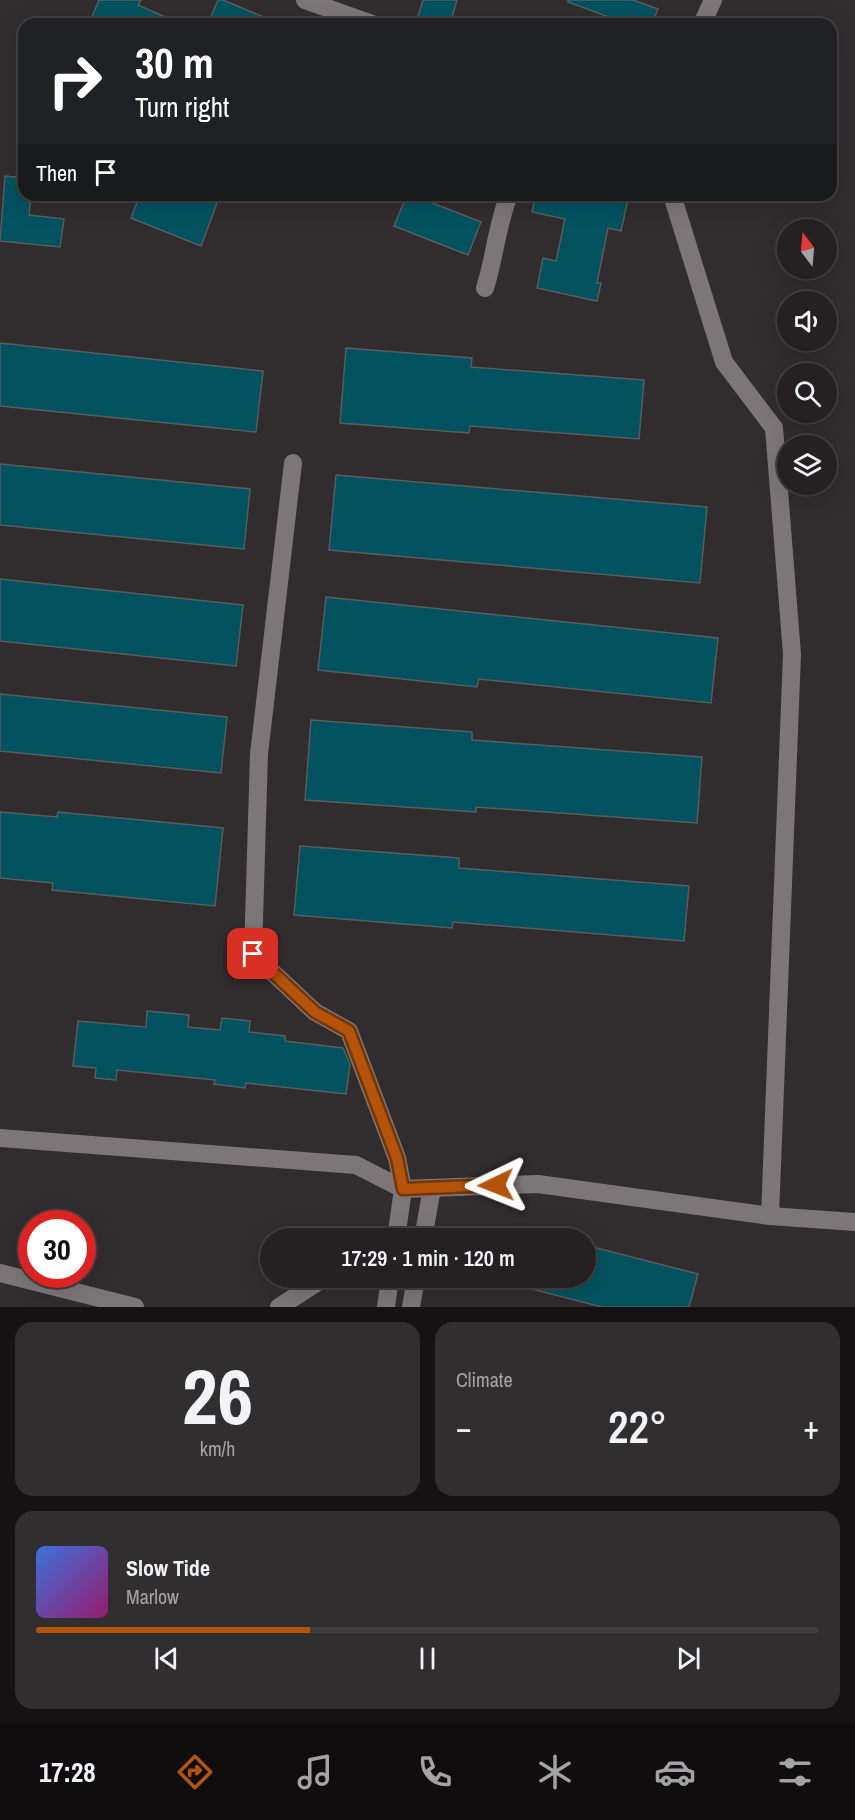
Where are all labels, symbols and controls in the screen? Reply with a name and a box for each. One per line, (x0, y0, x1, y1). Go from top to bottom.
text: 30 m (135, 35, 214, 91)
icon: right (36, 42, 114, 120)
text: Turn right (135, 89, 229, 125)
icon: arrive (89, 156, 122, 189)
text: Then (36, 158, 77, 188)
north arrow (777, 219, 837, 279)
map controls (777, 219, 837, 495)
button: sound (777, 291, 837, 351)
button: search (777, 363, 837, 423)
button: layers (777, 435, 837, 495)
pin (227, 928, 278, 979)
icon: arrive (236, 937, 269, 970)
position arrow (464, 1153, 528, 1217)
speed limit sign: 30 (18, 1210, 96, 1288)
text: 17:29 · 1 min · 120 m (341, 1243, 515, 1273)
text: 26 (182, 1343, 253, 1448)
text: Climate (456, 1366, 513, 1393)
text: 22° (608, 1396, 667, 1457)
text: − (456, 1405, 472, 1449)
text: + (803, 1405, 819, 1449)
text: km/h (200, 1435, 235, 1462)
text: Slow Tide (126, 1553, 210, 1583)
text: Marlow (126, 1583, 179, 1610)
icon: previous (150, 1642, 183, 1675)
icon: pause (411, 1642, 444, 1675)
icon: next (672, 1642, 705, 1675)
icon: directions (174, 1751, 216, 1793)
icon: music (294, 1751, 336, 1793)
icon: phone (414, 1751, 456, 1793)
icon: climate (534, 1751, 576, 1793)
icon: car (654, 1751, 696, 1793)
icon: filters (774, 1751, 816, 1793)
text: 17:28 (39, 1754, 96, 1790)

